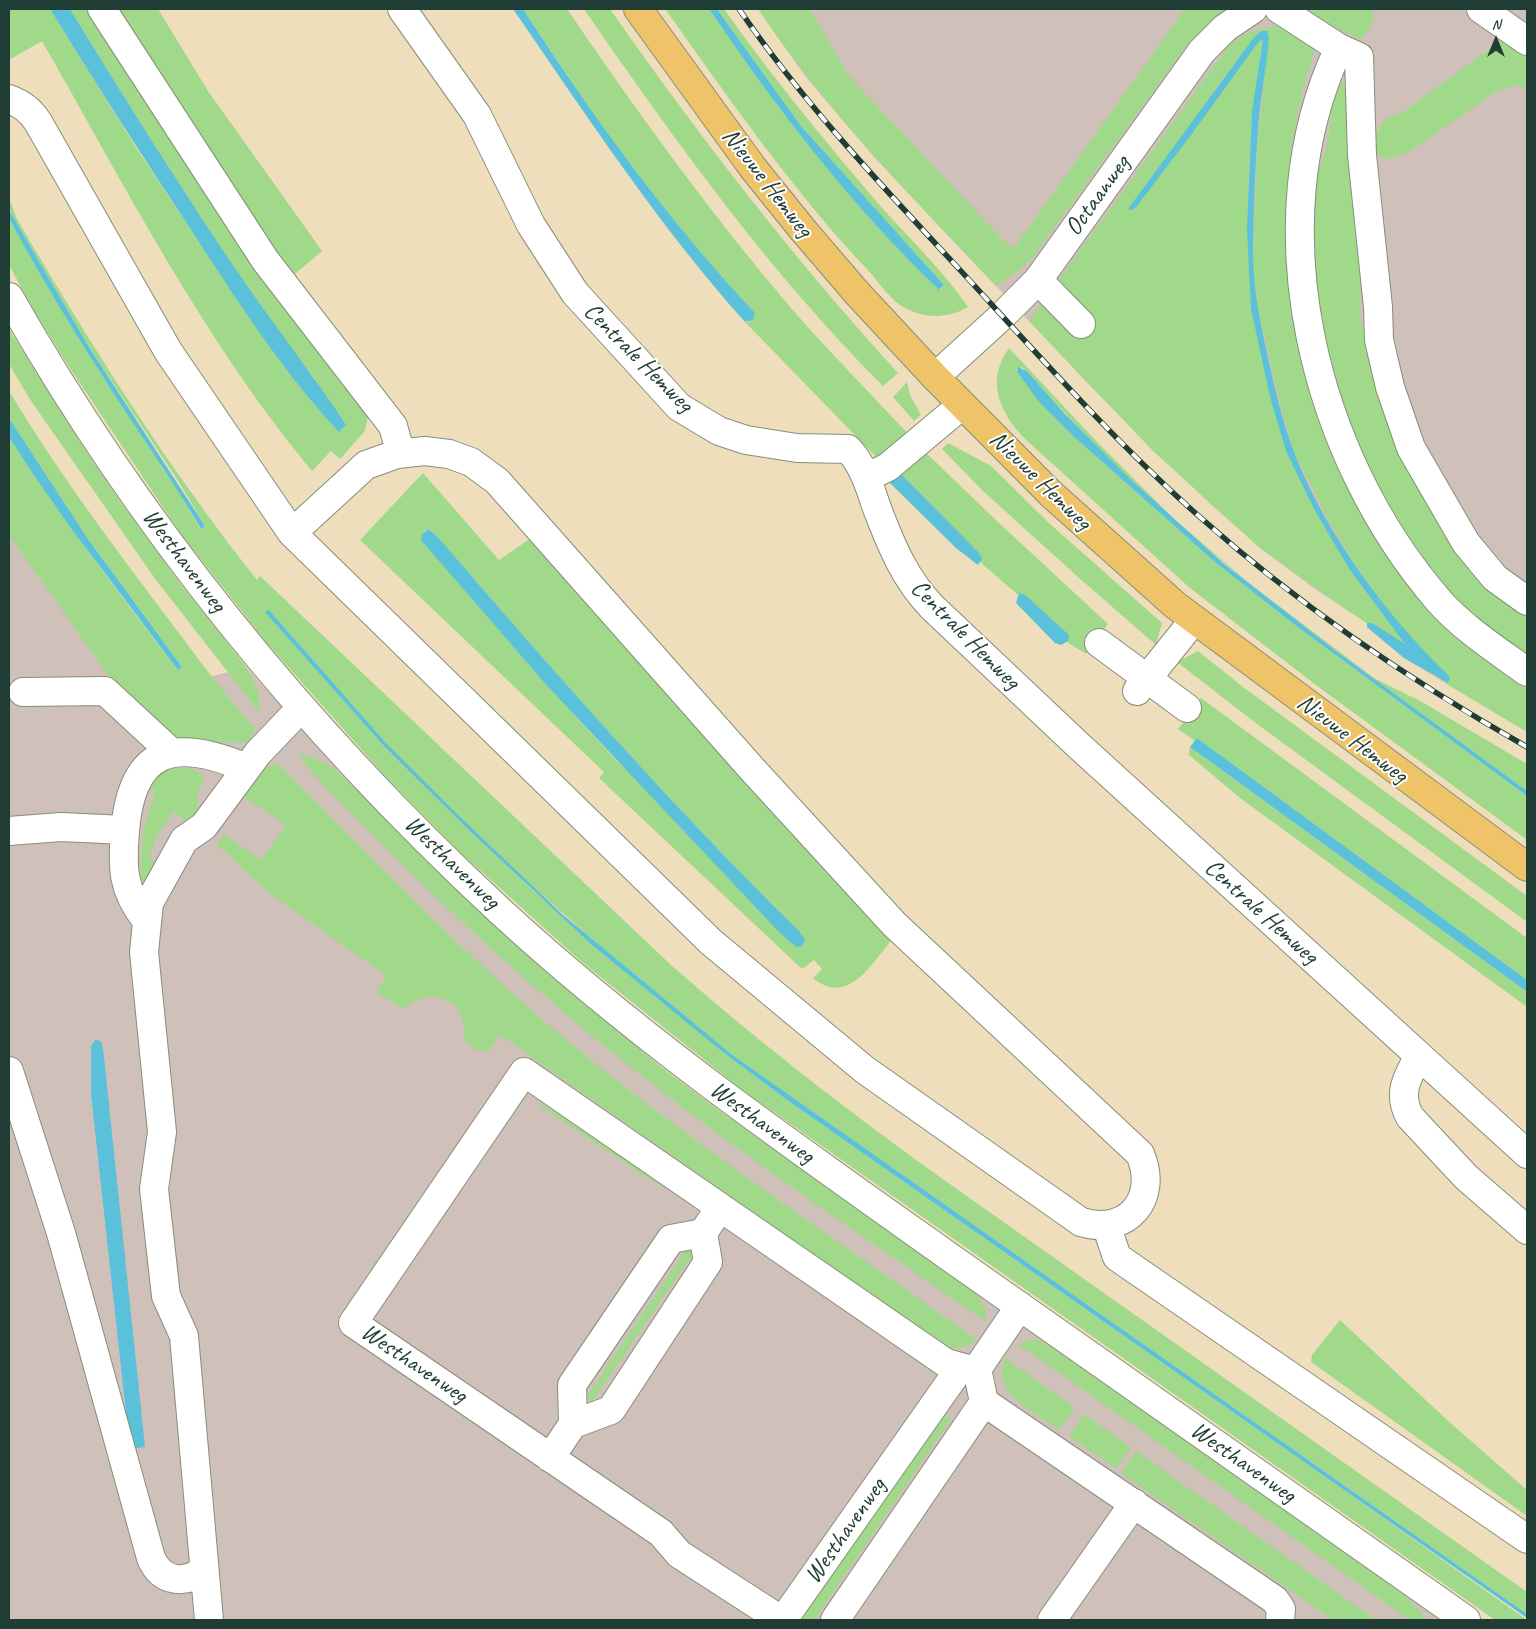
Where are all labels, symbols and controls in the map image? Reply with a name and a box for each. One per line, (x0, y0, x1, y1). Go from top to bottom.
north arrow (1471, 15, 1521, 65)
text: N (1492, 16, 1500, 33)
street label: Nieuwe Hemweg (715, 122, 819, 244)
street label: Octaanweg (1059, 150, 1137, 242)
street label: Centrale Hemweg (577, 297, 699, 419)
street label: Nieuwe Hemweg (983, 425, 1097, 537)
street label: Westhavenweg (135, 503, 233, 619)
street label: Centrale Hemweg (904, 574, 1026, 696)
street label: Nieuwe Hemweg (1291, 688, 1413, 790)
street label: Westhavenweg (398, 810, 506, 916)
street label: Centrale Hemweg (1198, 853, 1324, 971)
street label: Westhavenweg (704, 1075, 820, 1171)
street label: Westhavenweg (355, 1317, 473, 1411)
street label: Westhavenweg (1184, 1416, 1302, 1510)
street label: Westhavenweg (799, 1472, 893, 1590)

